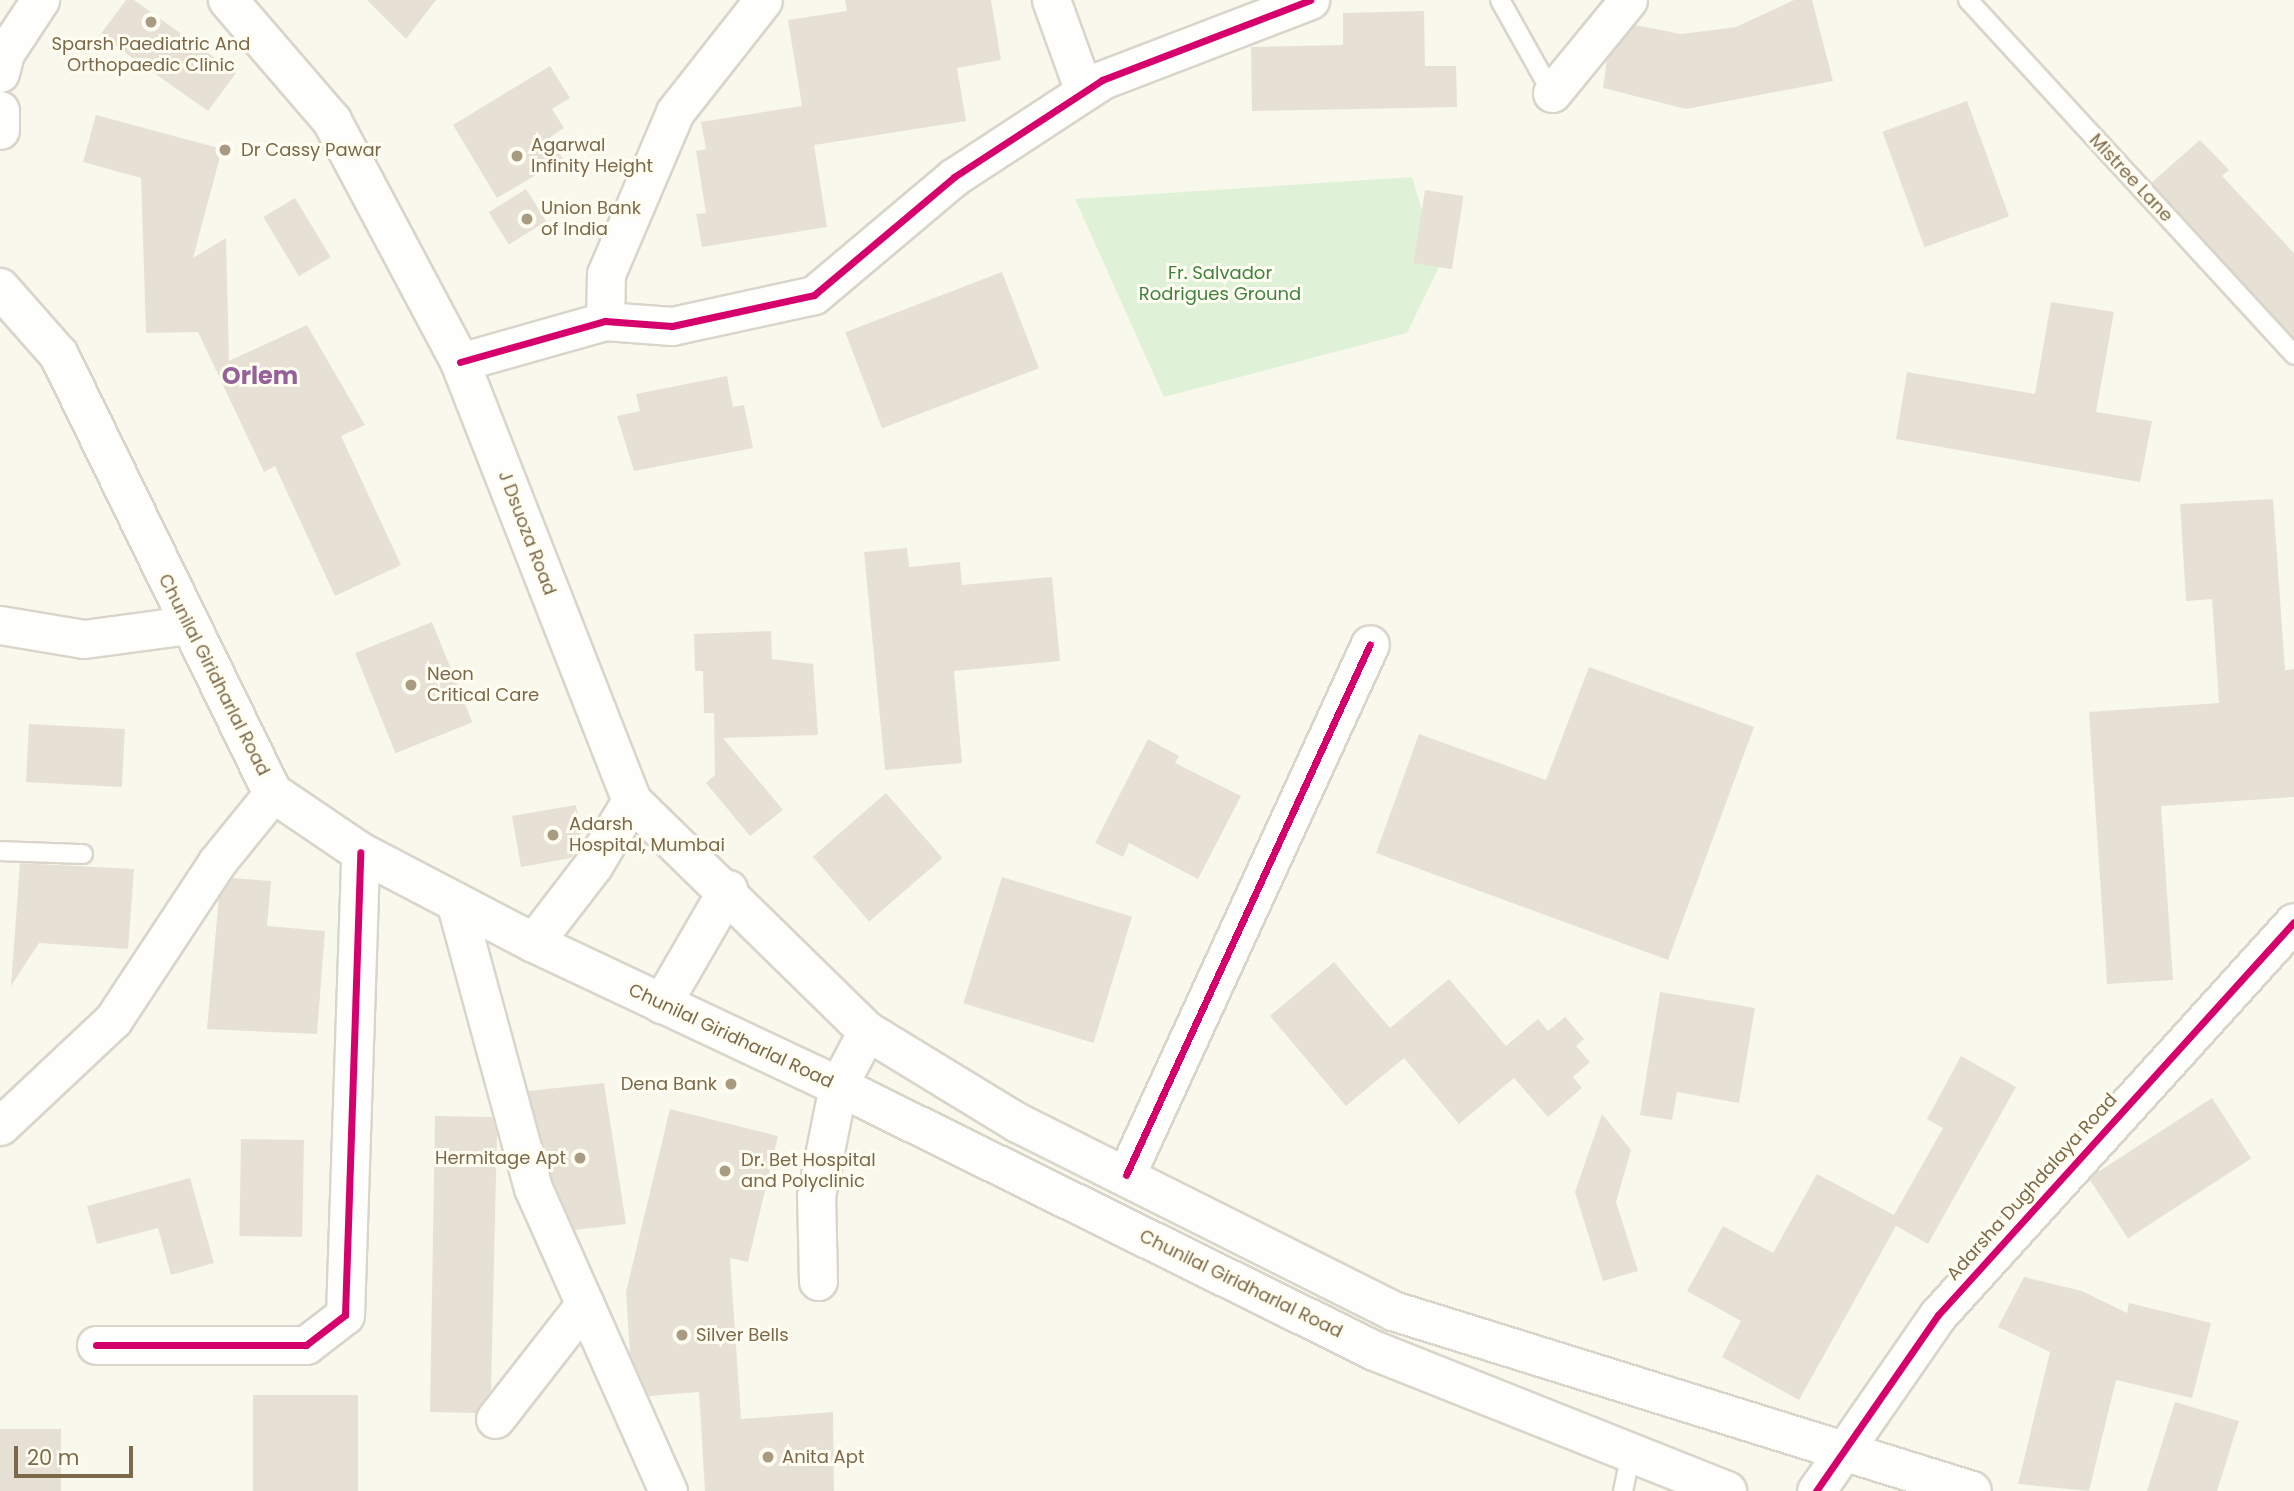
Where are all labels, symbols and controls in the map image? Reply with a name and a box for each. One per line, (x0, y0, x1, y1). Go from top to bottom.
marker: Sparsh Paediatric And Orthopaedic Clinic (141, 12, 161, 32)
place label: Sparsh Paediatric And Orthopaedic Clinic (51, 34, 251, 76)
street label: Mistree Lane (2085, 130, 2177, 226)
place label: Agarwal Infinity Height (531, 135, 653, 178)
place label: Dr Cassy Pawar (241, 139, 381, 161)
marker: Dr Cassy Pawar (215, 140, 235, 160)
marker: Agarwal Infinity Height (509, 148, 525, 164)
place label: Union Bank of India (541, 198, 641, 241)
marker: Union Bank of India (519, 211, 535, 227)
park label: Fr. Salvador Rodrigues Ground (1139, 263, 1301, 306)
district label: Orlem (222, 362, 298, 390)
street label: J Dsuoza Road (493, 468, 561, 598)
street label: Chunilal Giridharlal Road (154, 571, 274, 779)
place label: Neon Critical Care (427, 664, 539, 706)
marker: Neon Critical Care (401, 675, 421, 695)
place label: Adarsh Hospital, Mumbai (569, 814, 725, 856)
marker: Adarsh Hospital, Mumbai (543, 825, 563, 845)
street label: Chunilal Giridharlal Road (625, 979, 837, 1093)
place label: Dena Bank (621, 1073, 717, 1095)
marker: Dena Bank (723, 1076, 739, 1092)
street label: Adarsha Dughdalaya Road (1942, 1089, 2122, 1285)
place label: Hermitage Apt (435, 1147, 566, 1169)
marker: Hermitage Apt (572, 1150, 588, 1166)
place label: Dr. Bet Hospital and Polyclinic (741, 1150, 876, 1192)
marker: Dr. Bet Hospital and Polyclinic (715, 1161, 735, 1181)
street label: Chunilal Giridharlal Road (1136, 1225, 1346, 1343)
place label: Silver Bells (696, 1324, 789, 1346)
marker: Silver Bells (674, 1327, 690, 1343)
scale bar (18, 1432, 136, 1476)
text: 20 m (27, 1443, 80, 1472)
place label: Anita Apt (782, 1446, 864, 1468)
marker: Anita Apt (760, 1449, 776, 1465)

